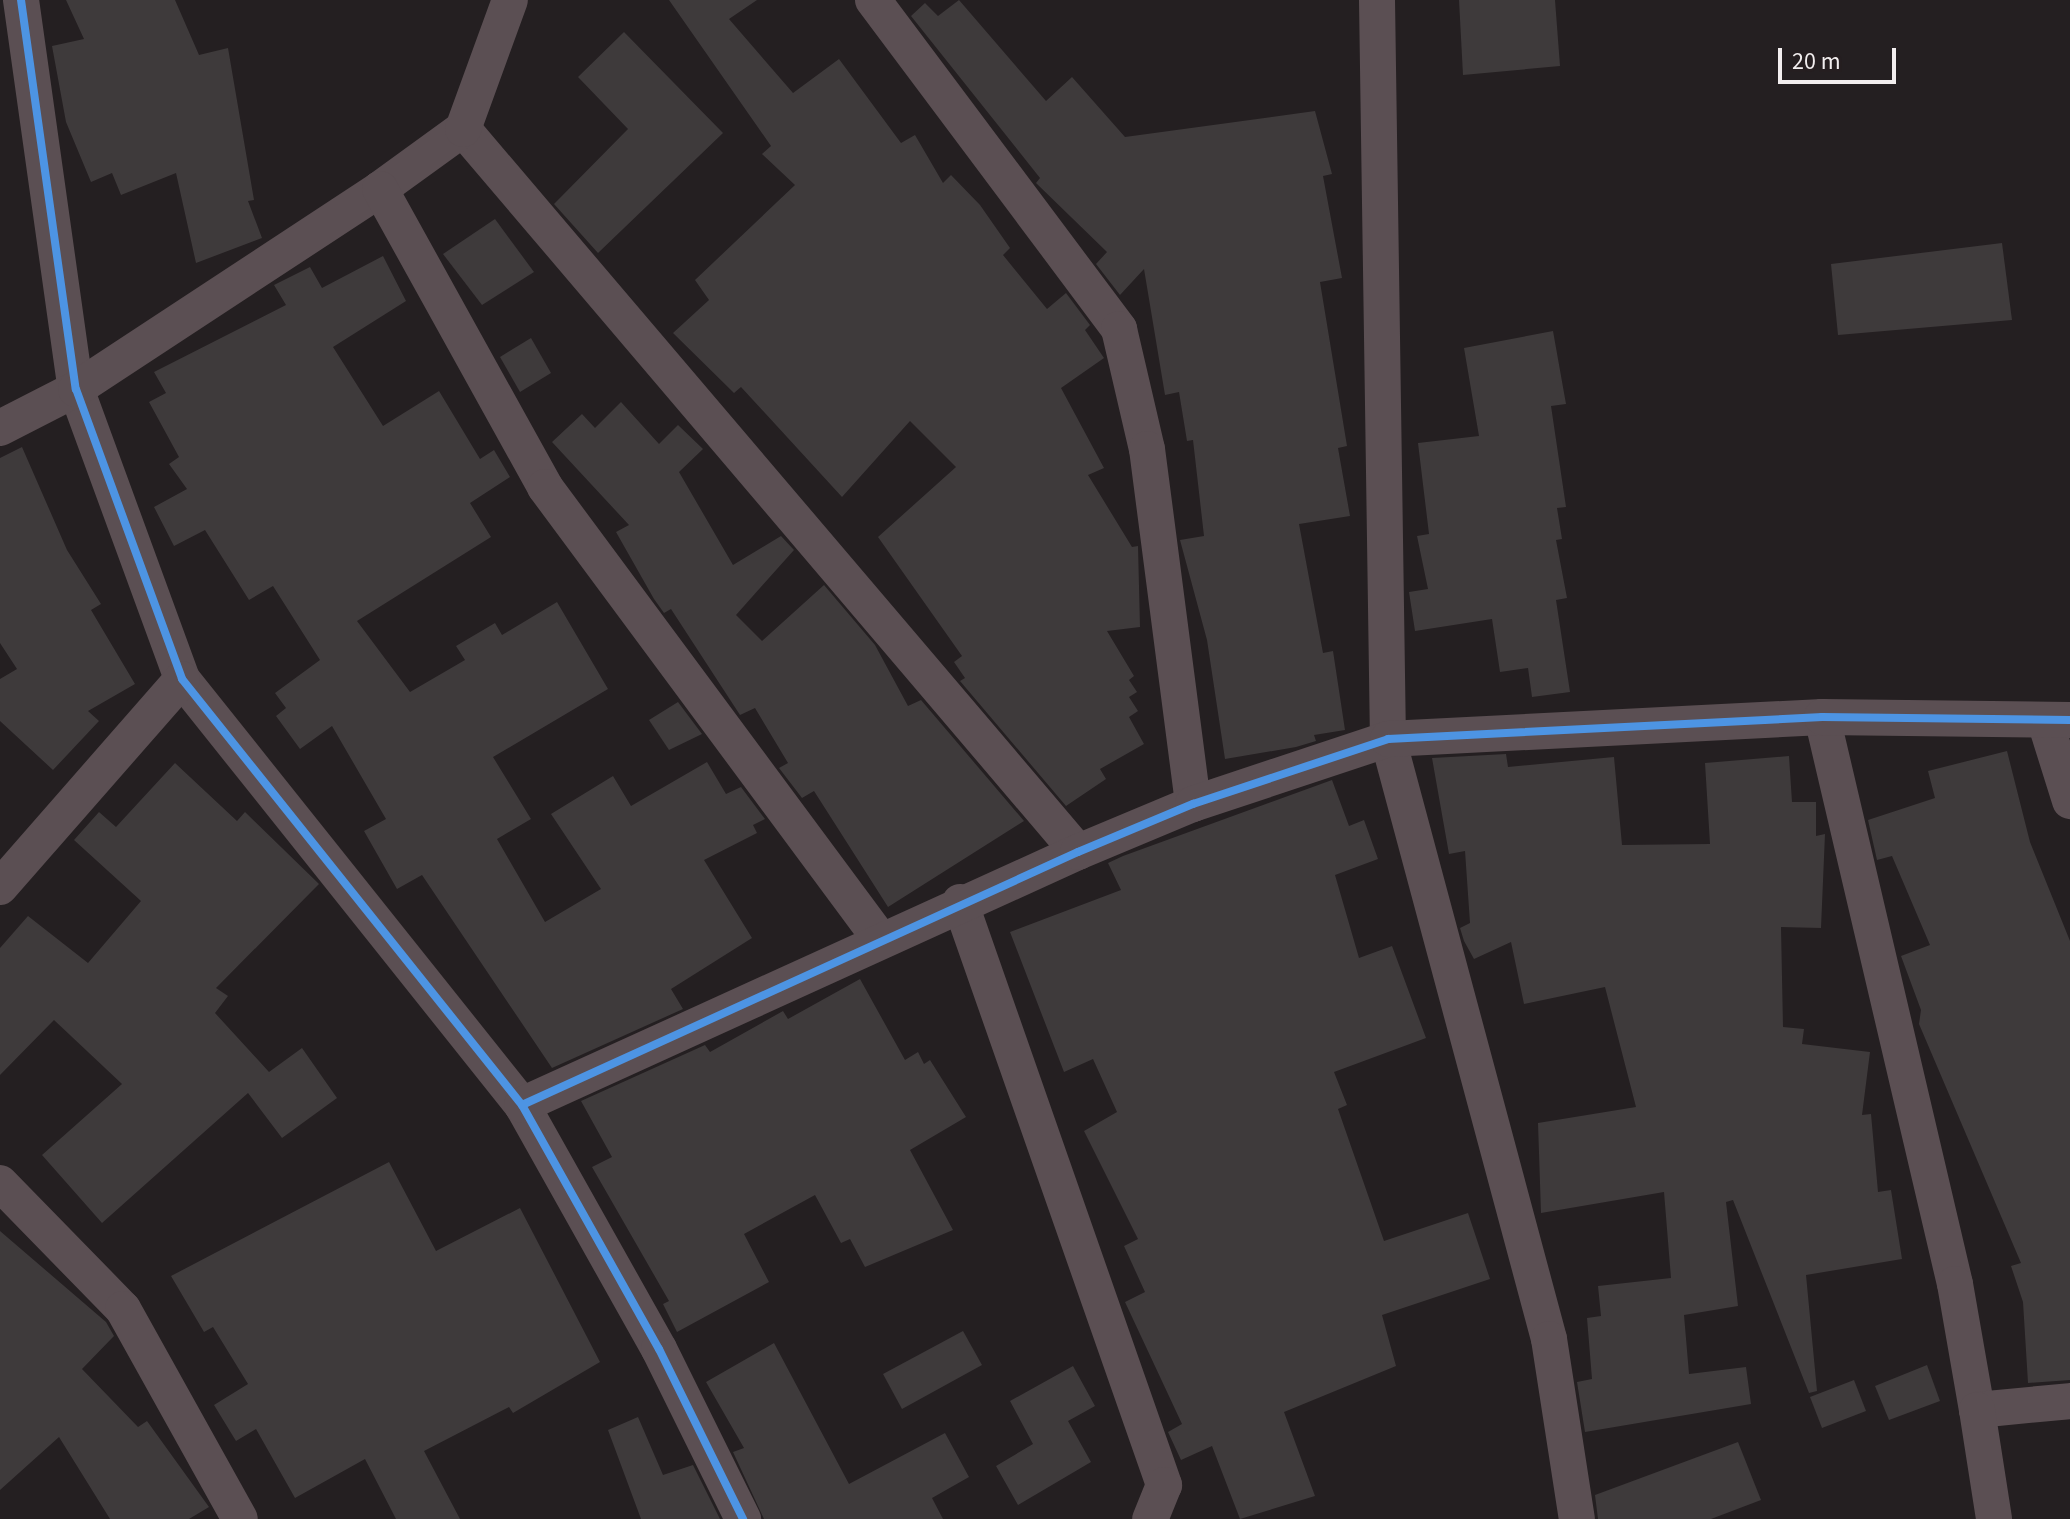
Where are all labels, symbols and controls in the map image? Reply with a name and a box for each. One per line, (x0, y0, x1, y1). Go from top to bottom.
scale bar (1782, 32, 1900, 82)
text: 20 m (1792, 44, 1841, 79)

